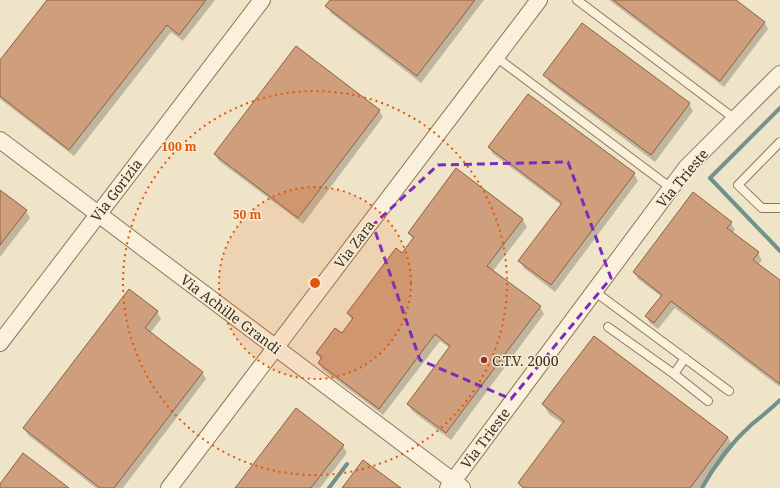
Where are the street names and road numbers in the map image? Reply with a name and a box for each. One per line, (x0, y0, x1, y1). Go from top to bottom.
street label: Via Trieste (652, 145, 712, 211)
street label: Via Gorizia (86, 155, 146, 225)
street label: Via Zara (330, 216, 378, 272)
street label: Via Achille Grandi (177, 270, 286, 358)
street label: Via Trieste (456, 404, 514, 472)

